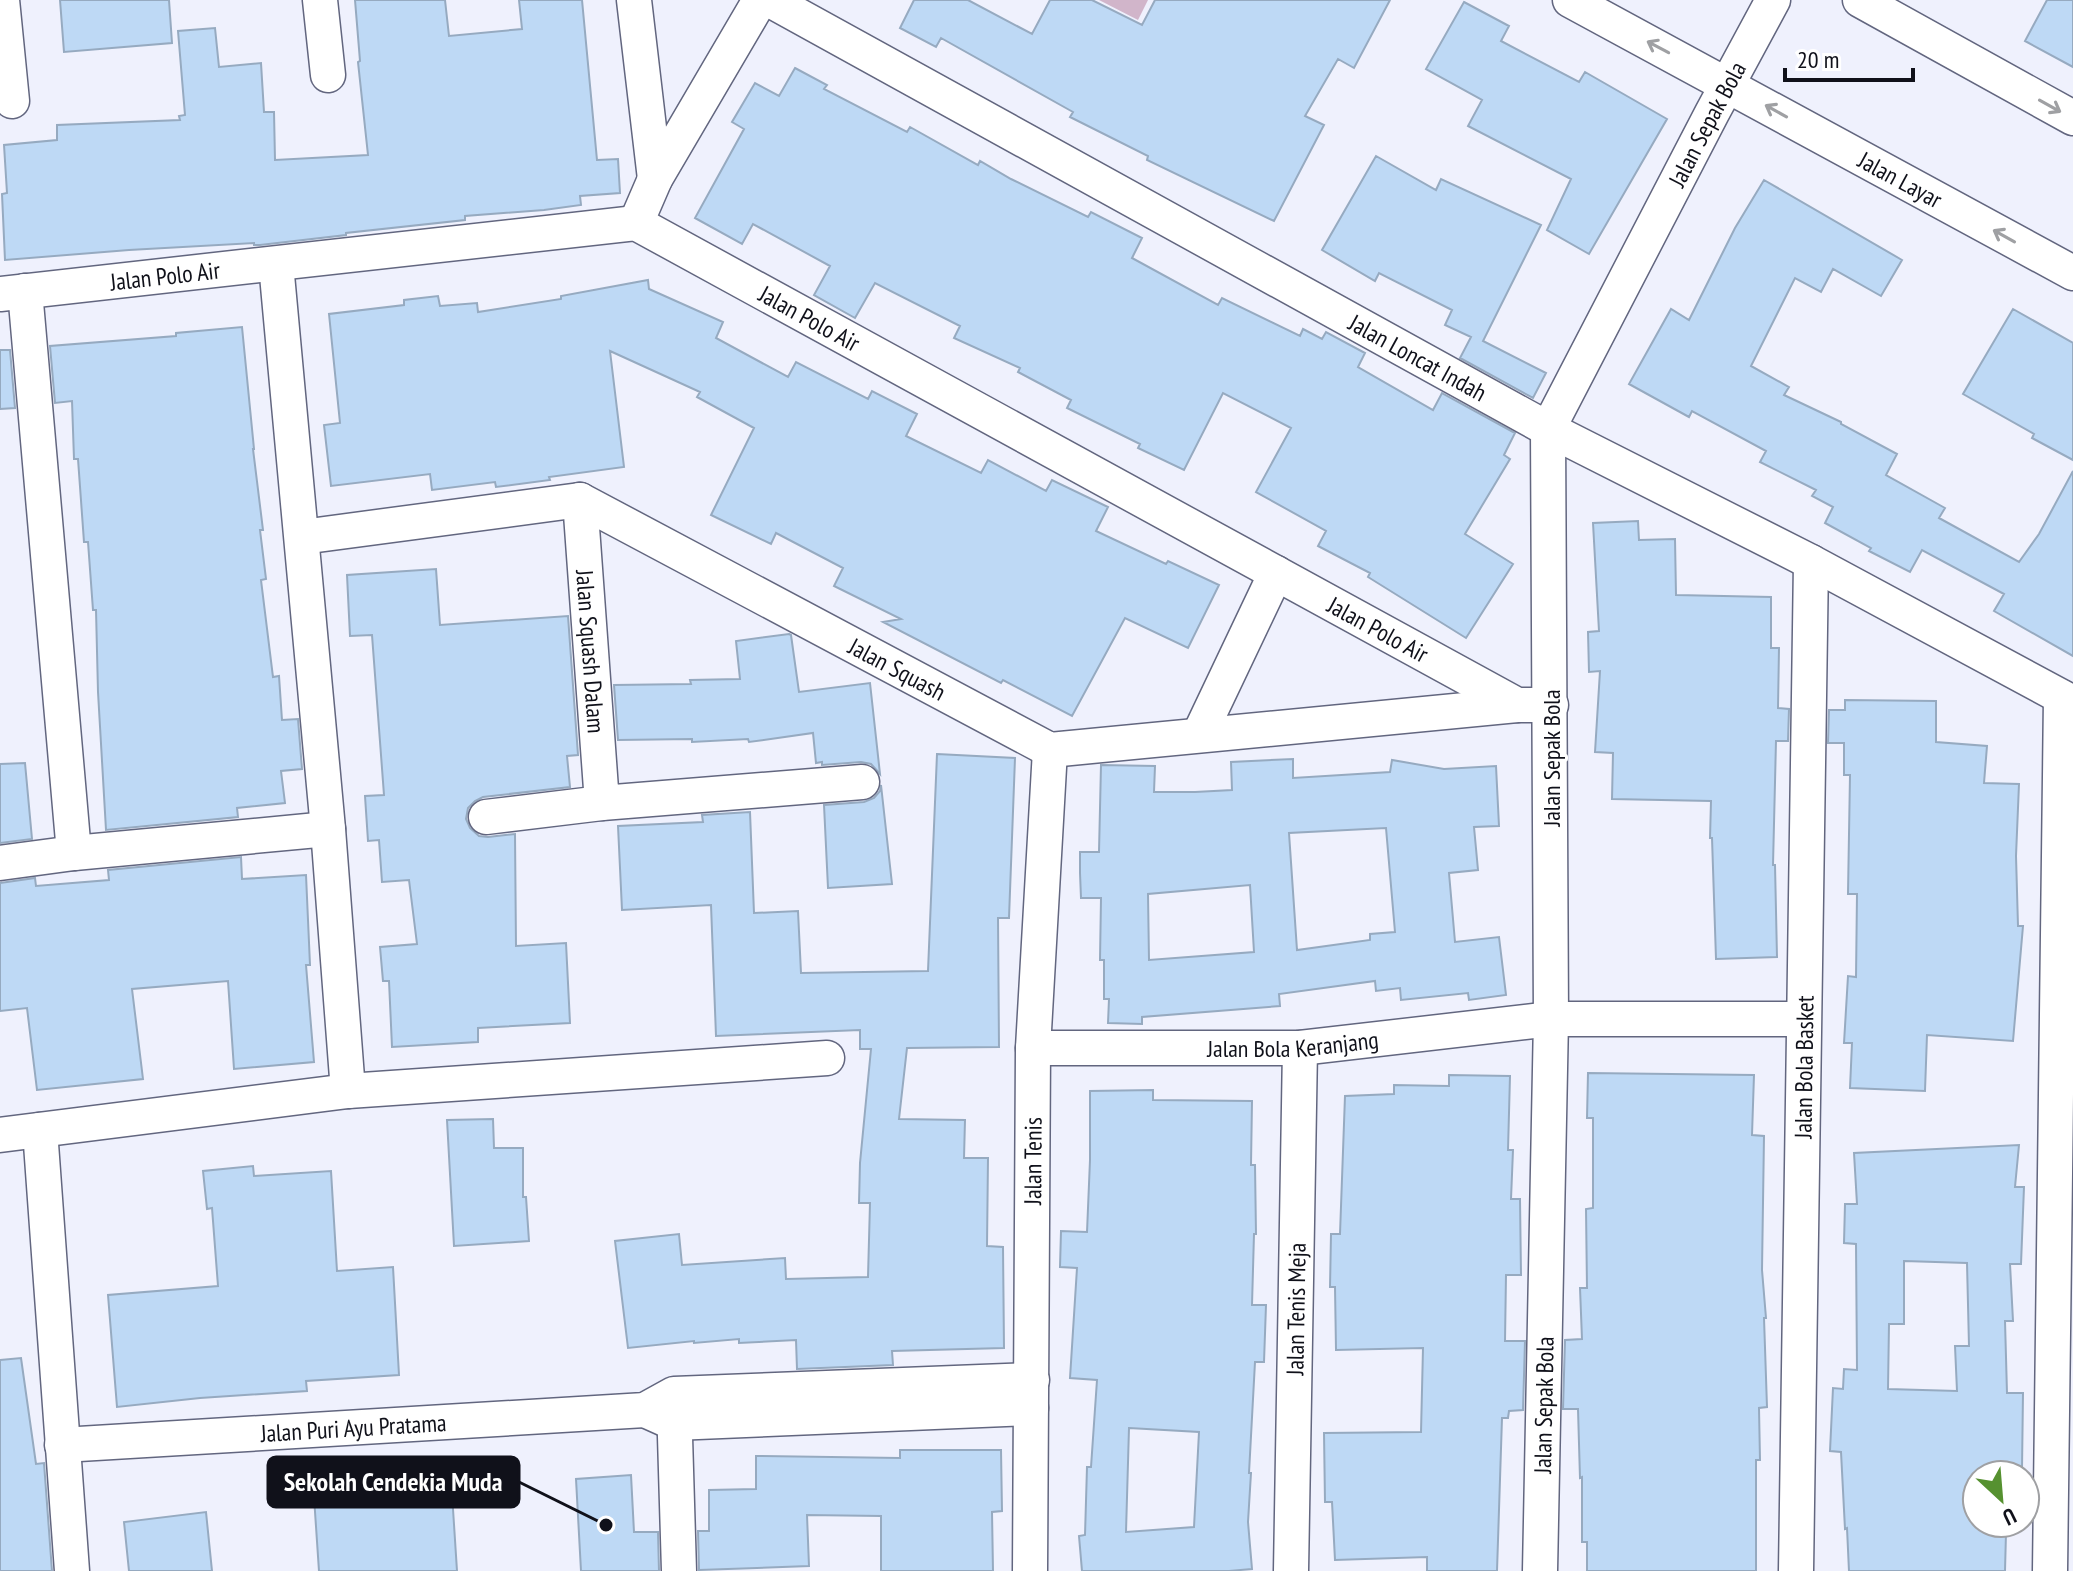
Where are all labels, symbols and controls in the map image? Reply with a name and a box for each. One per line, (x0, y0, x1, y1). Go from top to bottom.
scale bar (1785, 32, 1913, 82)
one-way arrow (1647, 39, 1670, 55)
text: 20 m (1797, 44, 1839, 75)
street label: Jalan Sepak Bola (1661, 56, 1752, 193)
one-way arrow (2038, 98, 2061, 114)
one-way arrow (1765, 103, 1788, 119)
street label: Jalan Layar (1852, 144, 1948, 215)
one-way arrow (1993, 227, 2017, 243)
street label: Jalan Polo Air (107, 254, 222, 297)
street label: Jalan Polo Air (753, 277, 866, 358)
street label: Jalan Loncat Indah (1343, 306, 1492, 408)
street label: Jalan Squash Dalam (570, 568, 612, 734)
street label: Jalan Polo Air (1322, 589, 1434, 669)
street label: Jalan Squash (843, 630, 951, 707)
street label: Jalan Sepak Bola (1536, 689, 1567, 828)
street label: Jalan Bola Basket (1787, 995, 1820, 1140)
street label: Jalan Bola Keranjang (1206, 1024, 1380, 1064)
street label: Jalan Tenis (1017, 1117, 1048, 1206)
street label: Jalan Tenis Meja (1279, 1242, 1312, 1377)
street label: Jalan Sepak Bola (1526, 1336, 1560, 1475)
street label: Jalan Puri Ayu Pratama (259, 1406, 447, 1449)
callout: Sekolah Cendekia Muda (268, 1457, 519, 1507)
north arrow (1961, 1459, 2041, 1539)
text: Sekolah Cendekia Muda (284, 1465, 502, 1498)
text: U (1999, 1502, 2021, 1532)

